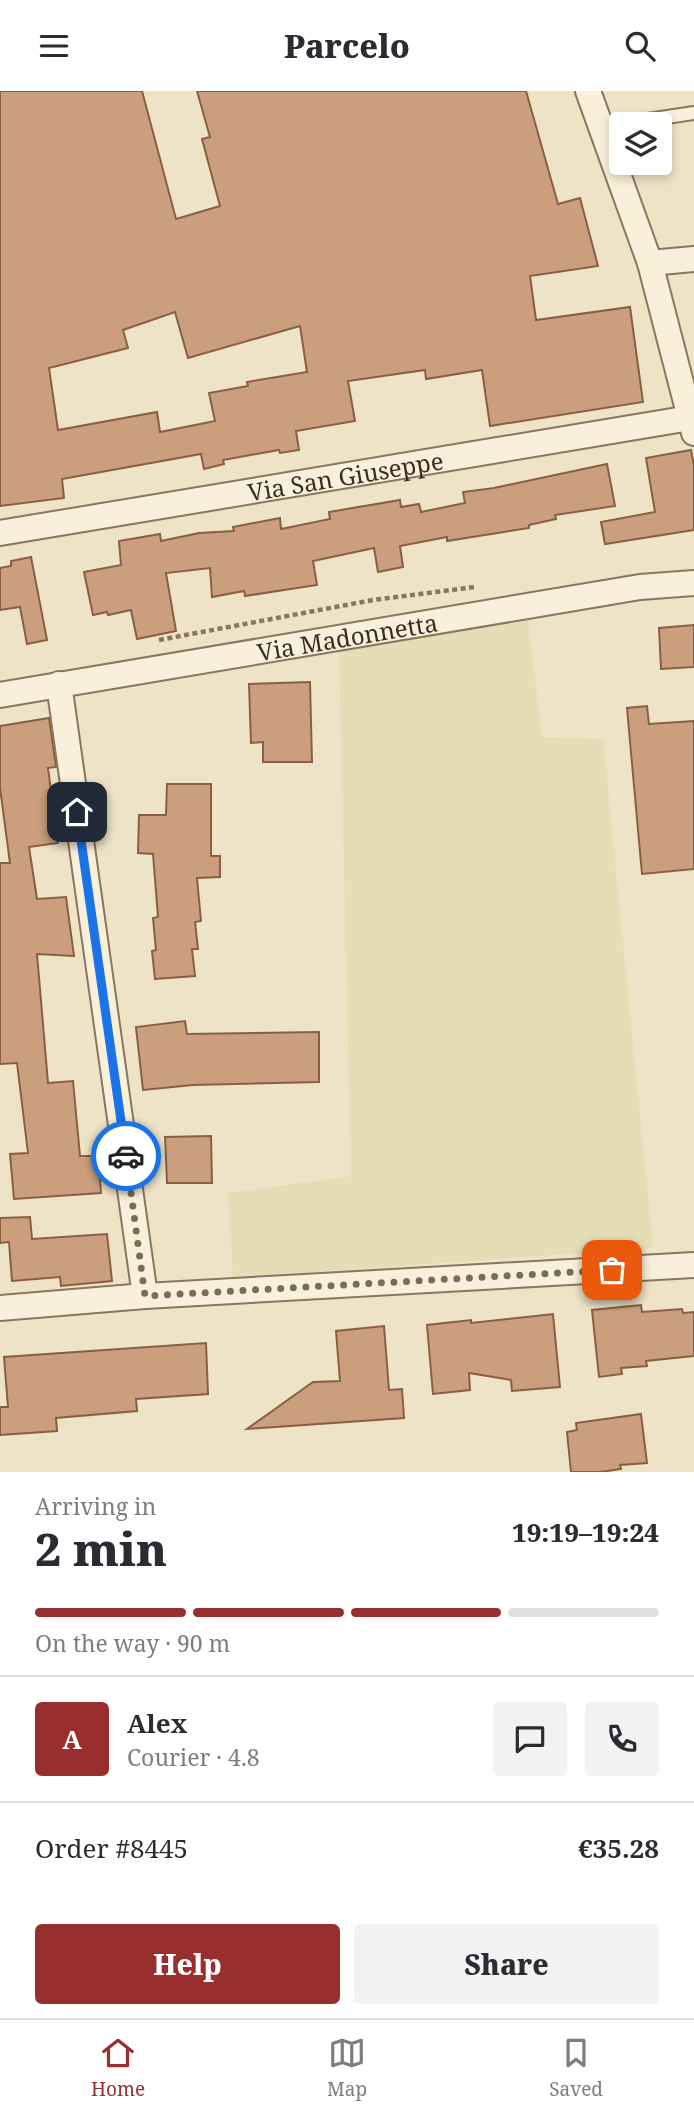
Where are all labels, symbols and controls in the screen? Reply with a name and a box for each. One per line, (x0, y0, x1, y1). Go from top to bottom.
text: Parcelo (284, 24, 410, 67)
icon: menu (35, 27, 73, 65)
icon: search (621, 27, 659, 65)
map controls (609, 112, 672, 175)
button: layers (609, 112, 672, 175)
street label: Via San Giuseppe (245, 443, 446, 508)
street label: Via Madonnetta (254, 605, 440, 668)
pin (47, 782, 107, 842)
icon: home (58, 793, 96, 831)
courier (91, 1121, 161, 1191)
icon: car (107, 1137, 145, 1175)
pin (582, 1240, 642, 1300)
icon: bag (593, 1251, 631, 1289)
text: Arriving in (35, 1490, 156, 1522)
text: 19:19–19:24 (512, 1514, 659, 1550)
text: 2 min (35, 1517, 167, 1579)
text: On the way · 90 m (35, 1627, 230, 1659)
button: chat (493, 1702, 567, 1776)
button: phone (585, 1702, 659, 1776)
text: Alex (127, 1705, 187, 1741)
text: A (62, 1721, 82, 1757)
text: Courier · 4.8 (127, 1741, 260, 1773)
text: Order #8445 (35, 1830, 188, 1866)
text: €35.28 (578, 1830, 659, 1866)
button: Help (35, 1924, 340, 2004)
button: Share (354, 1924, 659, 2004)
tab: Home (91, 2034, 145, 2102)
tab: Map (327, 2034, 367, 2102)
tab: Saved (549, 2034, 603, 2102)

